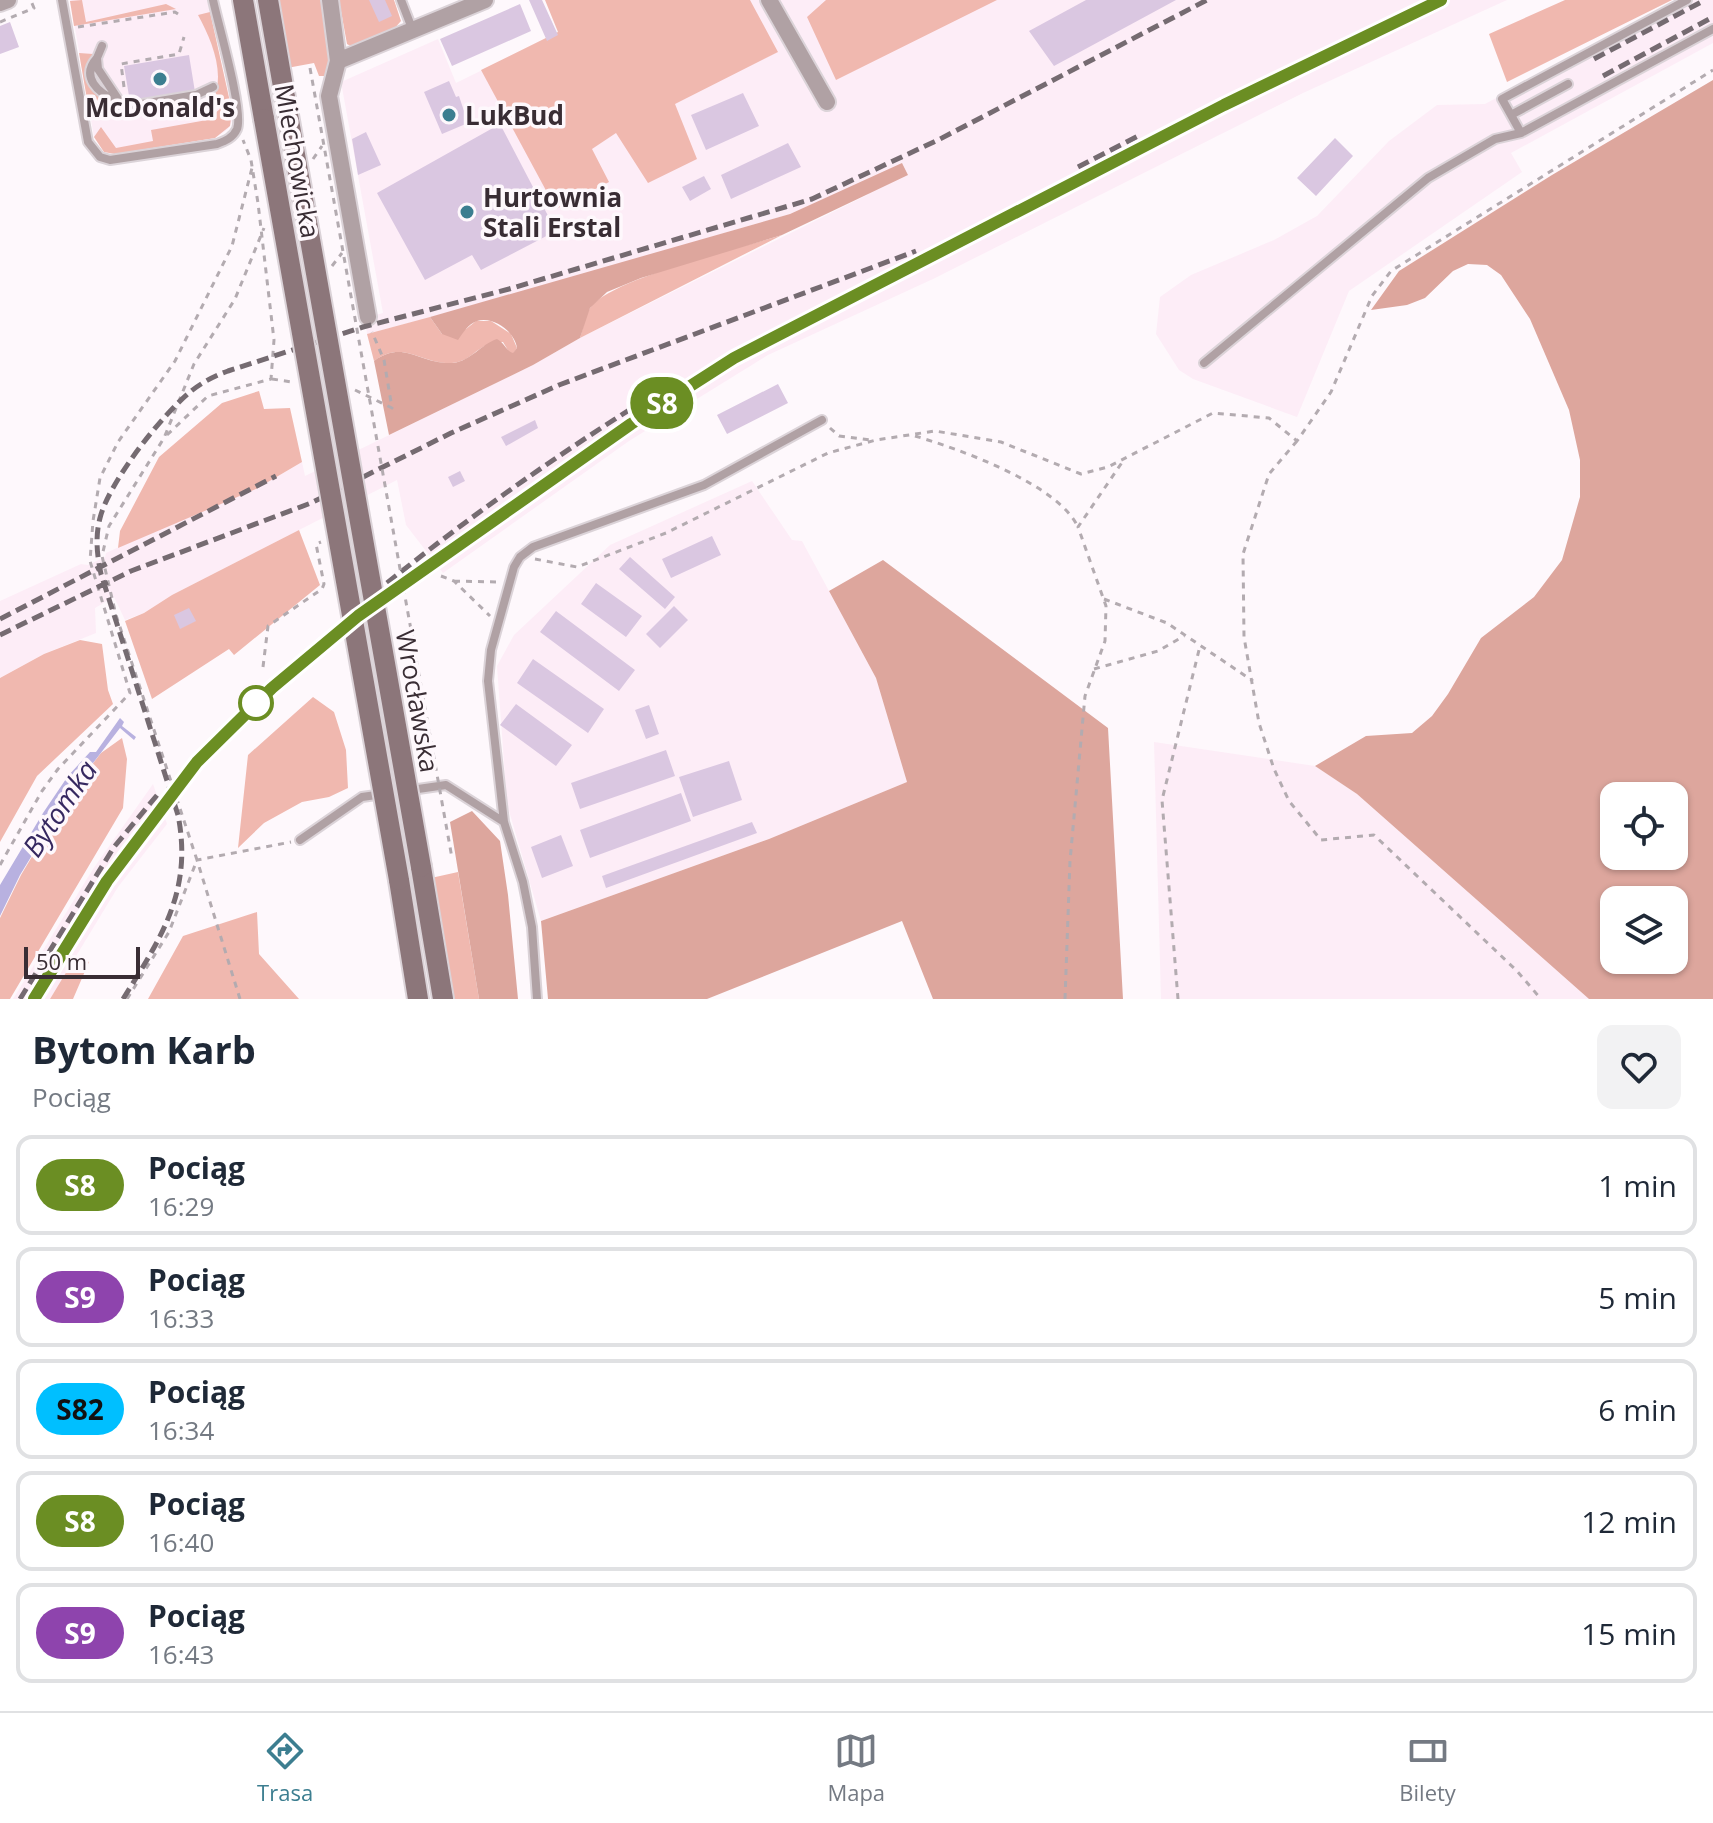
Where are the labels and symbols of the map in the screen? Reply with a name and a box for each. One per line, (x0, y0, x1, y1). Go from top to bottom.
marker: McDonald's (151, 70, 169, 88)
street label: Miechowicka (267, 81, 329, 241)
place label: McDonald's (85, 89, 235, 125)
place label: LukBud (465, 97, 564, 133)
marker: LukBud (440, 106, 458, 124)
place label: Hurtownia Stali Erstal (483, 179, 622, 245)
marker: Hurtownia Stali Erstal (458, 203, 476, 221)
line badge: S8 (626, 377, 698, 429)
street label: Wrocławska (388, 627, 448, 775)
unlabelled marker (239, 686, 273, 720)
water label: Bytomka (13, 752, 105, 864)
scale bar (24, 943, 140, 979)

